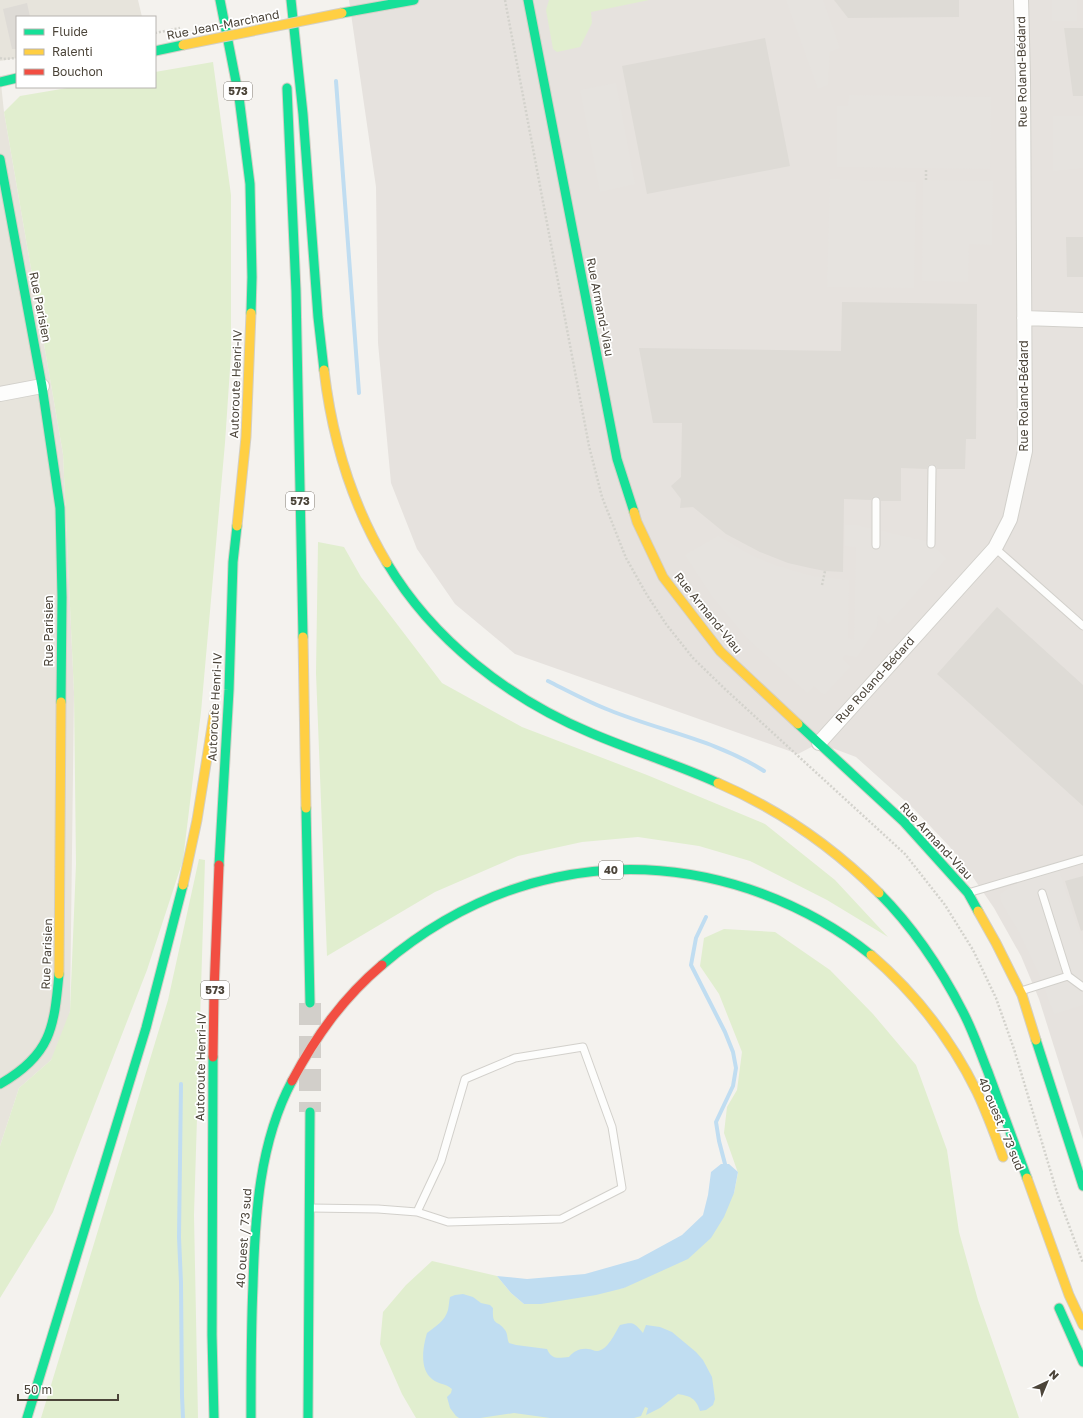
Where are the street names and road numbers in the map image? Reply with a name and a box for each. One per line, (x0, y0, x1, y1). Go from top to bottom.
street label: Rue Jean-Marchand (165, 6, 281, 43)
street label: Rue Roland-Bédard (1013, 16, 1030, 128)
road number: 573 (224, 82, 252, 100)
street label: Rue Armand-Viau (584, 256, 617, 357)
street label: Rue Parisien (26, 270, 55, 343)
street label: Autoroute Henri-IV (226, 329, 245, 439)
street label: Rue Roland-Bédard (1016, 340, 1031, 452)
road number: 573 (286, 492, 314, 510)
street label: Rue Armand-Viau (671, 569, 746, 656)
street label: Rue Parisien (41, 595, 56, 667)
street label: Rue Roland-Bédard (832, 633, 917, 726)
street label: Autoroute Henri-IV (204, 652, 225, 762)
street label: Rue Armand-Viau (897, 799, 976, 882)
road number: 40 (599, 861, 623, 879)
street label: Rue Parisien (38, 918, 55, 990)
road number: 573 (201, 981, 229, 999)
street label: Autoroute Henri-IV (192, 1013, 209, 1121)
street label: 40 ouest / 73 sud (975, 1075, 1028, 1173)
street label: 40 ouest / 73 sud (233, 1188, 254, 1288)

